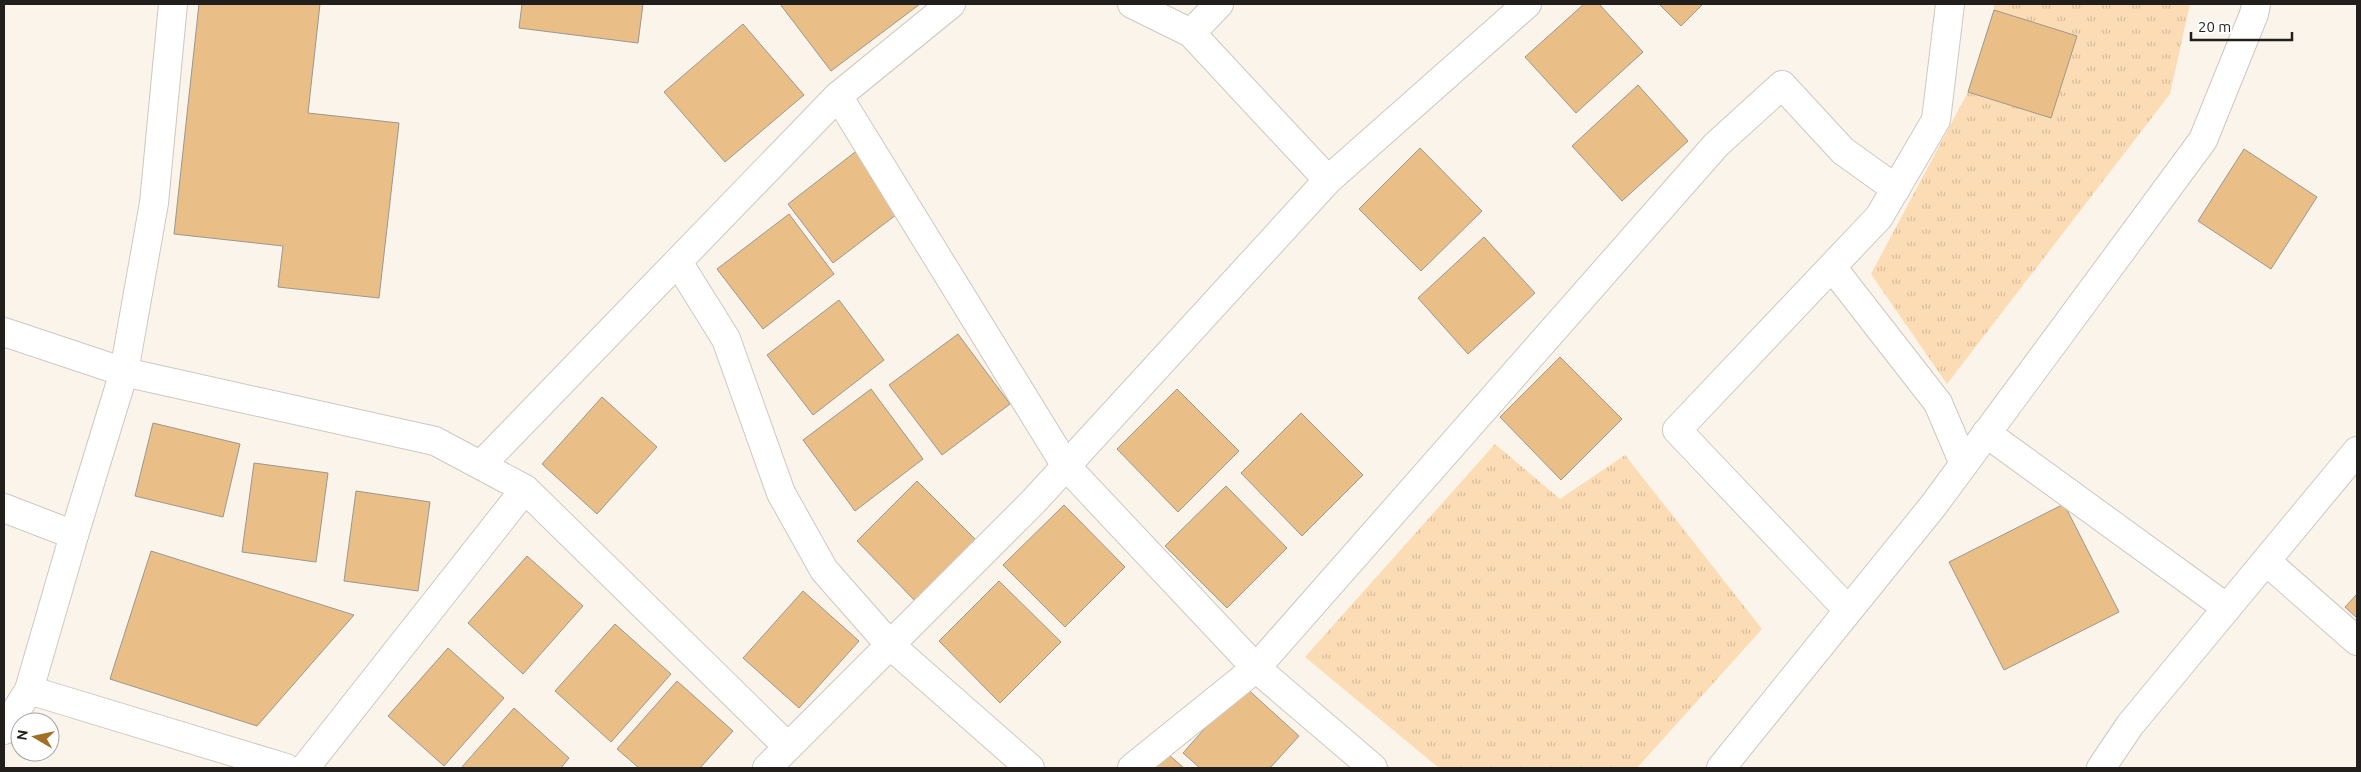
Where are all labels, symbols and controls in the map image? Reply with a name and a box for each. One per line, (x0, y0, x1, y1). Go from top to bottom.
scale bar (2191, 10, 2292, 42)
text: 20 m (2198, 18, 2231, 35)
north arrow (10, 712, 60, 762)
text: N (13, 729, 31, 741)

